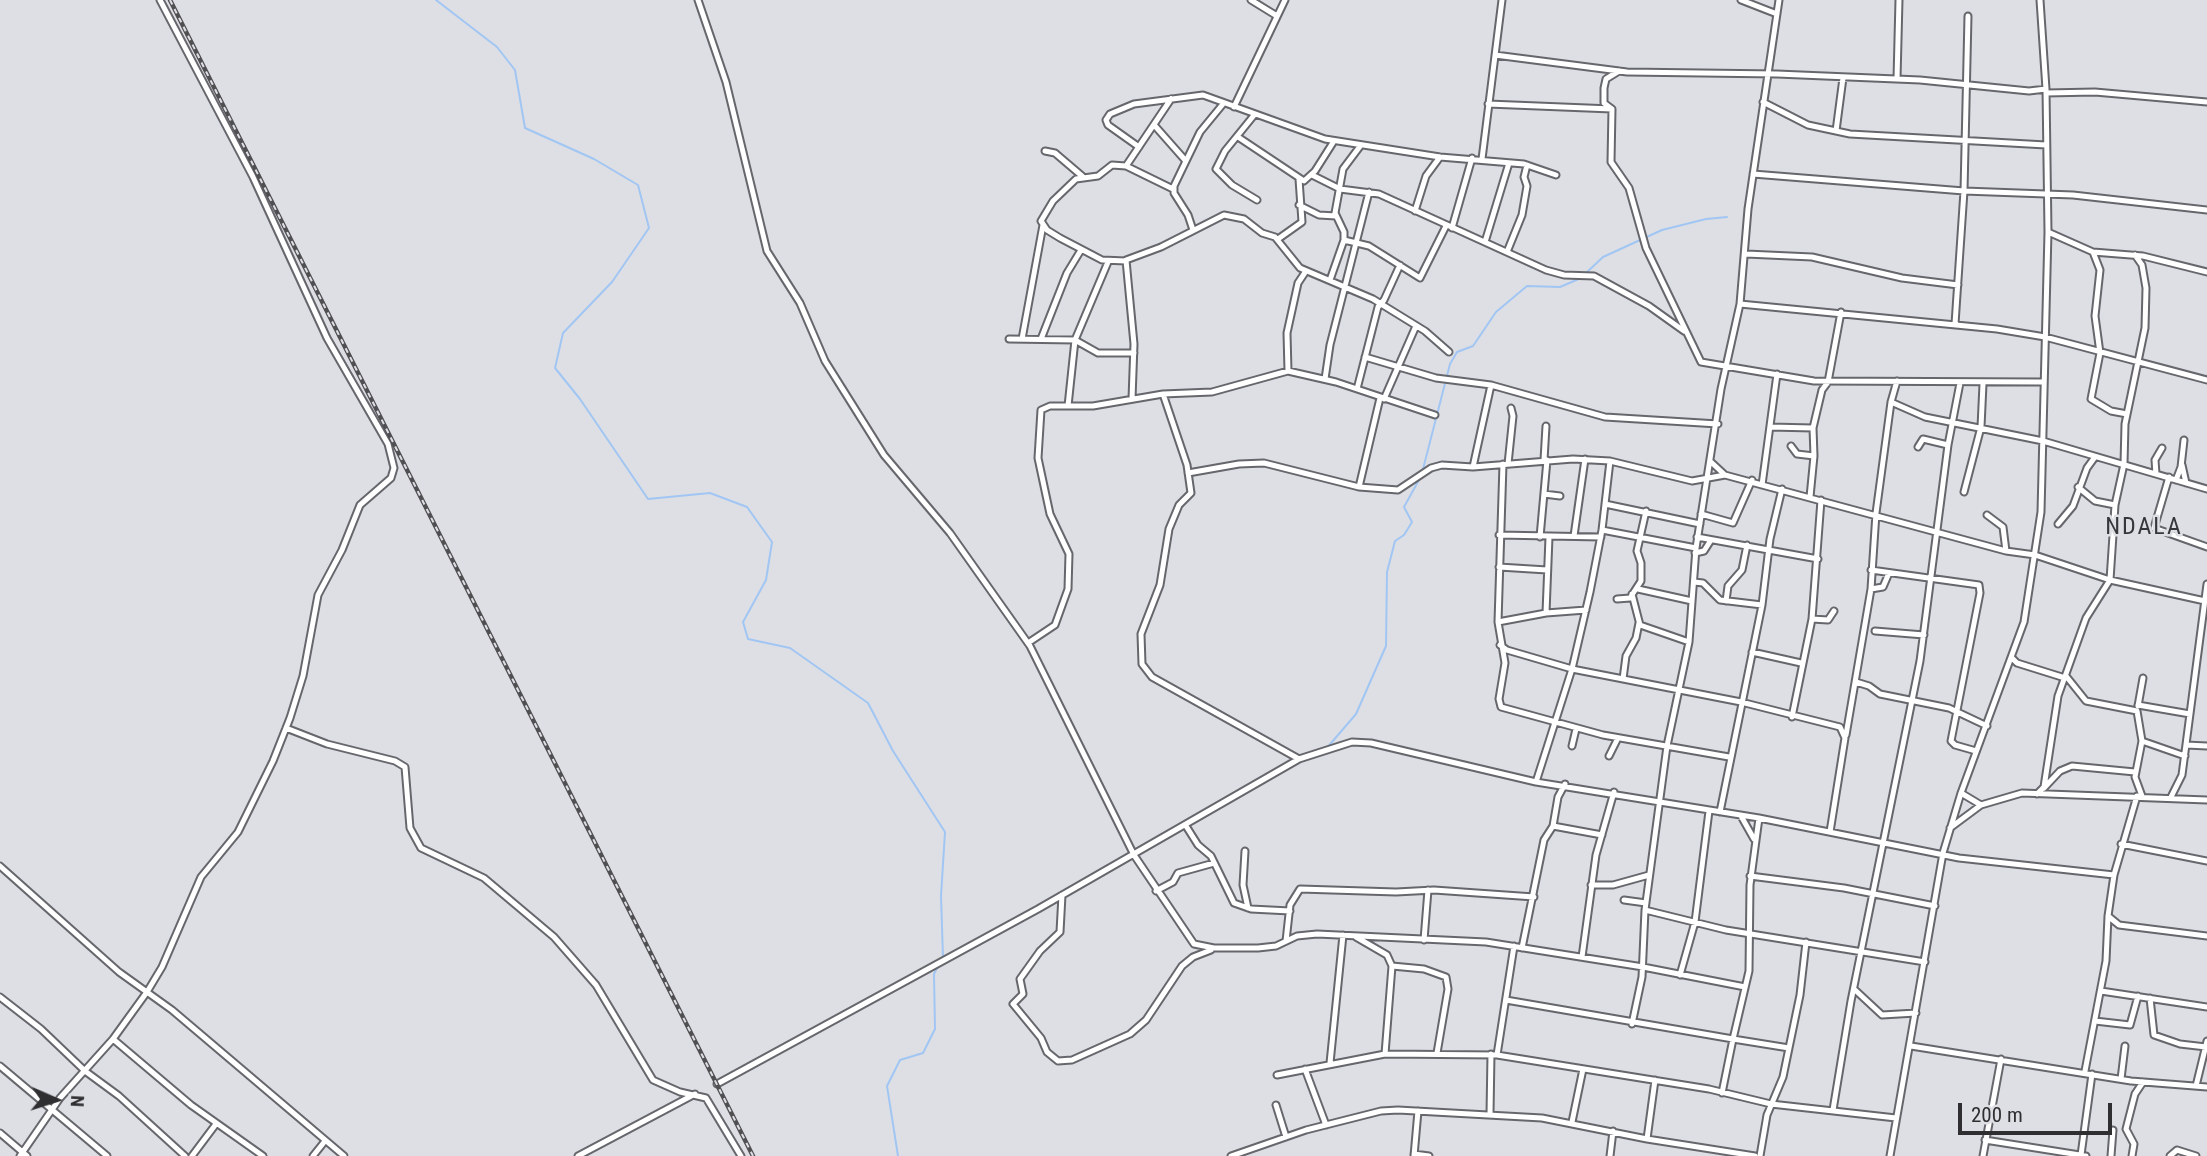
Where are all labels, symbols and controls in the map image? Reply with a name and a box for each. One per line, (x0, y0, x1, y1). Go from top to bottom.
district label: NDALA (2106, 514, 2182, 542)
north arrow (21, 1065, 91, 1135)
scale bar (1962, 1090, 2116, 1134)
text: N (66, 1095, 89, 1108)
text: 200 m (1971, 1103, 2023, 1127)

